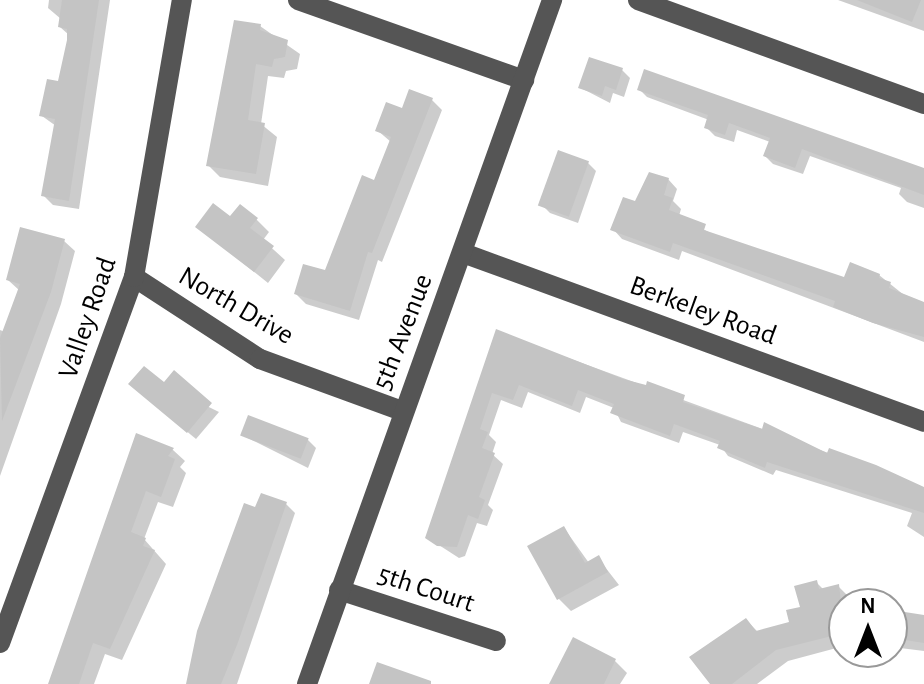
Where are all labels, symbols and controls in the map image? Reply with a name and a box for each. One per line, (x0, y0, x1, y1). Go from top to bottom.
street label: Valley Road (52, 253, 124, 383)
street label: North Drive (172, 260, 300, 352)
street label: 5th Avenue (366, 269, 440, 395)
street label: Berkeley Road (625, 269, 781, 353)
street label: 5th Court (373, 558, 479, 620)
north arrow (828, 588, 908, 668)
text: N (860, 595, 876, 617)

